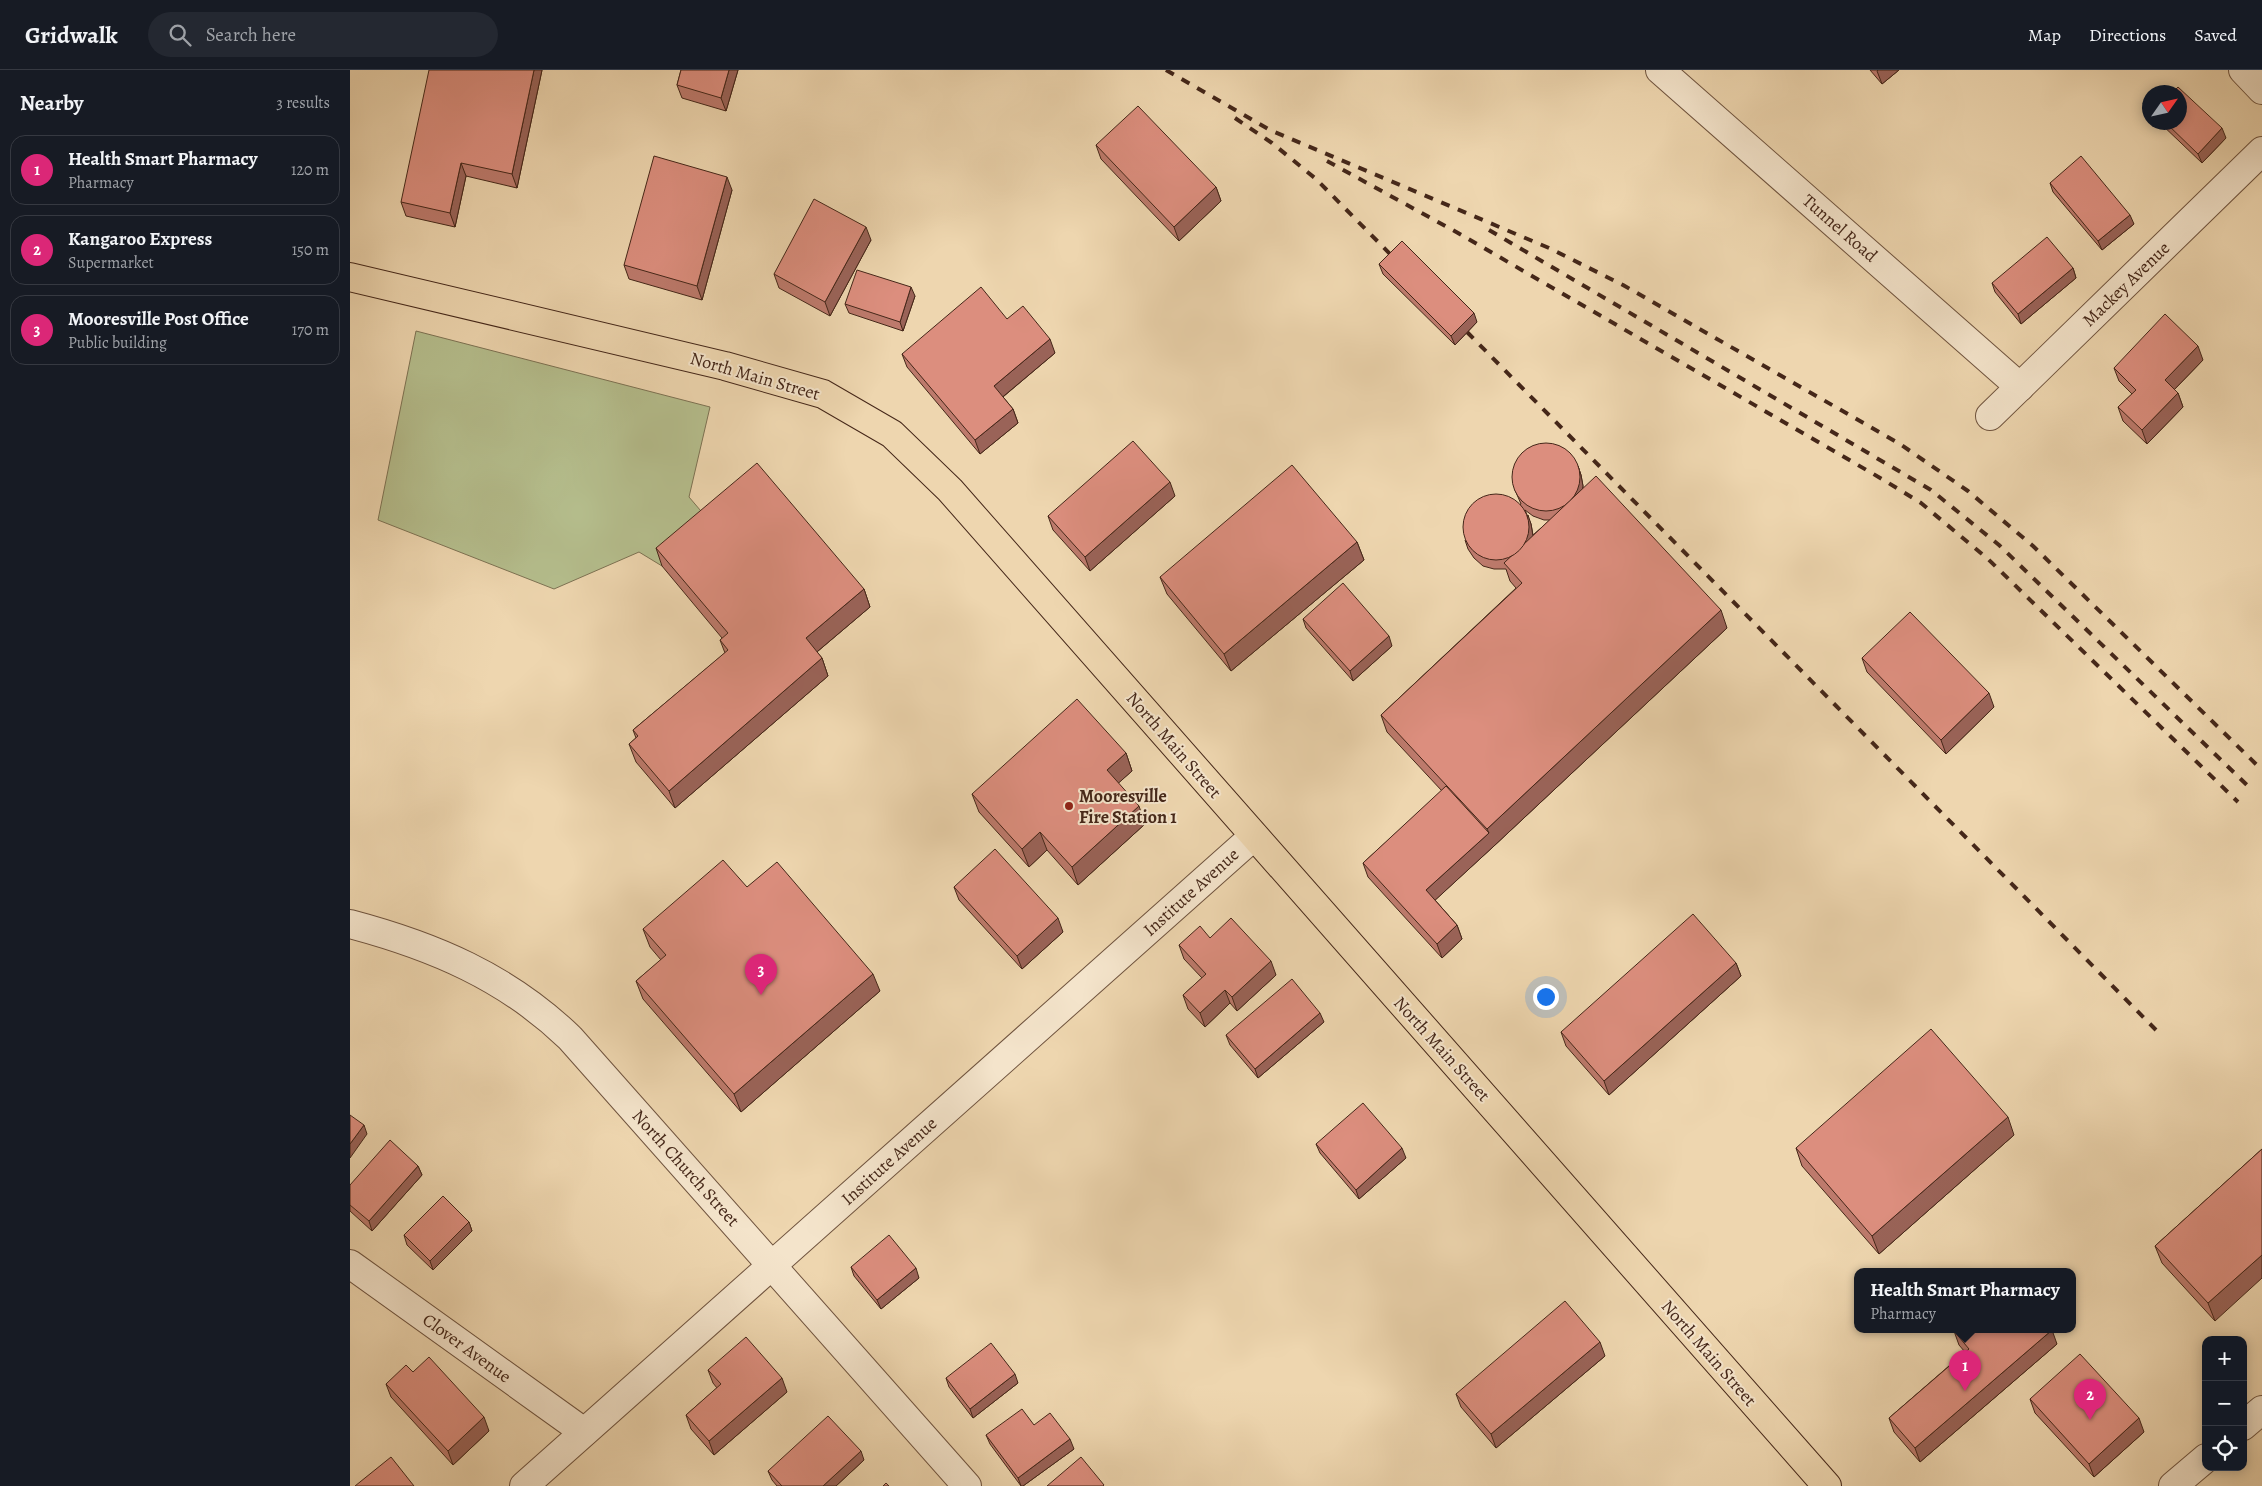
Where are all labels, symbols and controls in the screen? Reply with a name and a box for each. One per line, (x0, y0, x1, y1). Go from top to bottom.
search box (148, 12, 498, 57)
text: Gridwalk (25, 19, 118, 51)
icon: search (166, 21, 194, 49)
text: Search here (206, 22, 296, 48)
text: Map (2028, 23, 2061, 47)
text: Directions (2089, 23, 2166, 47)
text: Saved (2194, 23, 2237, 47)
north arrow (2142, 85, 2187, 130)
text: Nearby (20, 89, 83, 117)
text: 3 results (276, 92, 330, 114)
text: Health Smart Pharmacy (68, 146, 258, 172)
text: 1 (34, 159, 40, 181)
text: 120 m (291, 159, 329, 181)
text: Pharmacy (68, 172, 134, 194)
street label: Tunnel Road (1797, 189, 1883, 268)
text: Kangaroo Express (68, 226, 212, 252)
street label: Mackey Avenue (2077, 236, 2175, 332)
text: 2 (33, 239, 41, 261)
text: 150 m (292, 239, 329, 261)
text: Supermarket (68, 252, 154, 274)
text: Mooresville Post Office (68, 306, 249, 332)
text: 3 (34, 319, 40, 341)
text: 170 m (292, 319, 329, 341)
text: Public building (68, 332, 167, 354)
street label: North Main Street (687, 346, 823, 406)
street label: North Main Street (1121, 687, 1227, 803)
place label: Mooresville Fire Station 1 (1079, 784, 1177, 829)
marker: Mooresville Fire Station 1 (1063, 800, 1075, 812)
street label: Institute Avenue (1138, 843, 1244, 941)
pin: 3 (745, 954, 777, 995)
your location (1533, 984, 1559, 1010)
street label: North Main Street (1388, 991, 1496, 1107)
street label: North Church Street (627, 1104, 745, 1232)
street label: Institute Avenue (836, 1112, 942, 1210)
popup (1854, 1268, 2076, 1333)
text: Health Smart Pharmacy (1870, 1277, 2060, 1303)
street label: North Main Street (1656, 1295, 1762, 1411)
text: Pharmacy (1870, 1303, 1936, 1325)
street label: Clover Avenue (418, 1308, 516, 1388)
map controls (2202, 1336, 2247, 1471)
button: + (2202, 1336, 2247, 1381)
pin: 1 (1949, 1350, 1981, 1391)
pin: 2 (2074, 1379, 2106, 1420)
button: − (2202, 1381, 2247, 1426)
button: locate (2202, 1426, 2247, 1471)

